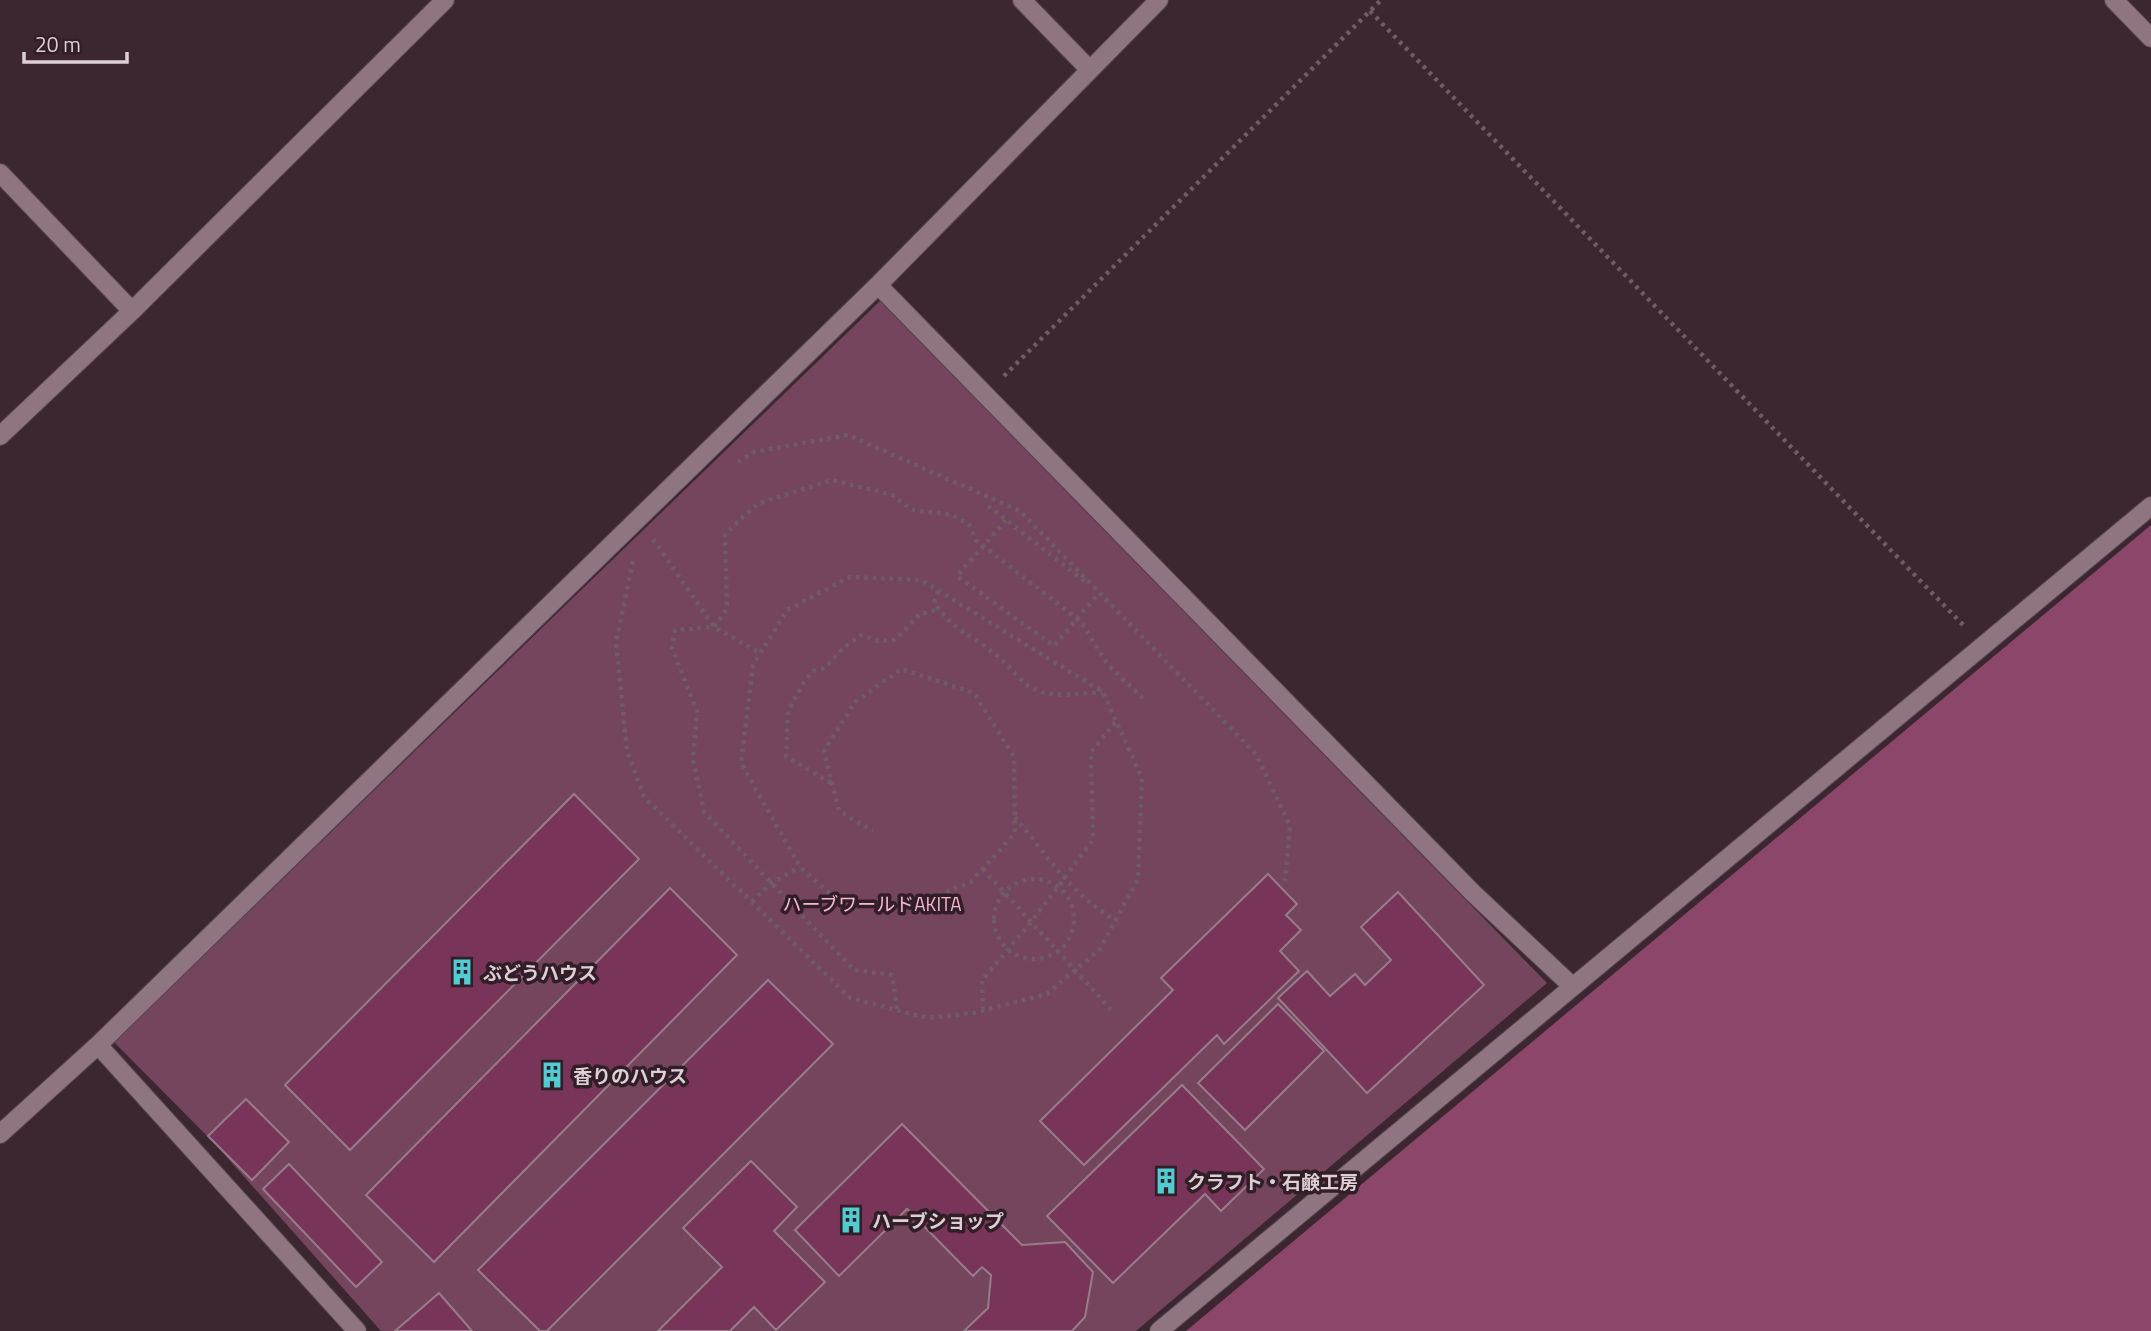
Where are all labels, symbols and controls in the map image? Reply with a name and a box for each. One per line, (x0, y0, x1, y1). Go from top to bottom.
scale bar (24, 21, 128, 65)
text: 20 m (35, 28, 81, 60)
park label: ハーブワールドAKITA (782, 889, 962, 918)
building icon: ぶどうハウス (447, 957, 477, 987)
place label: ぶどうハウス (483, 958, 597, 987)
building icon: 香りのハウス (537, 1060, 567, 1090)
place label: 香りのハウス (573, 1061, 687, 1090)
building icon: クラフト・石鹸工房 (1151, 1166, 1181, 1196)
place label: クラフト・石鹸工房 (1187, 1167, 1358, 1196)
building icon: ハーブショップ (836, 1205, 866, 1235)
place label: ハーブショップ (872, 1206, 1004, 1235)

